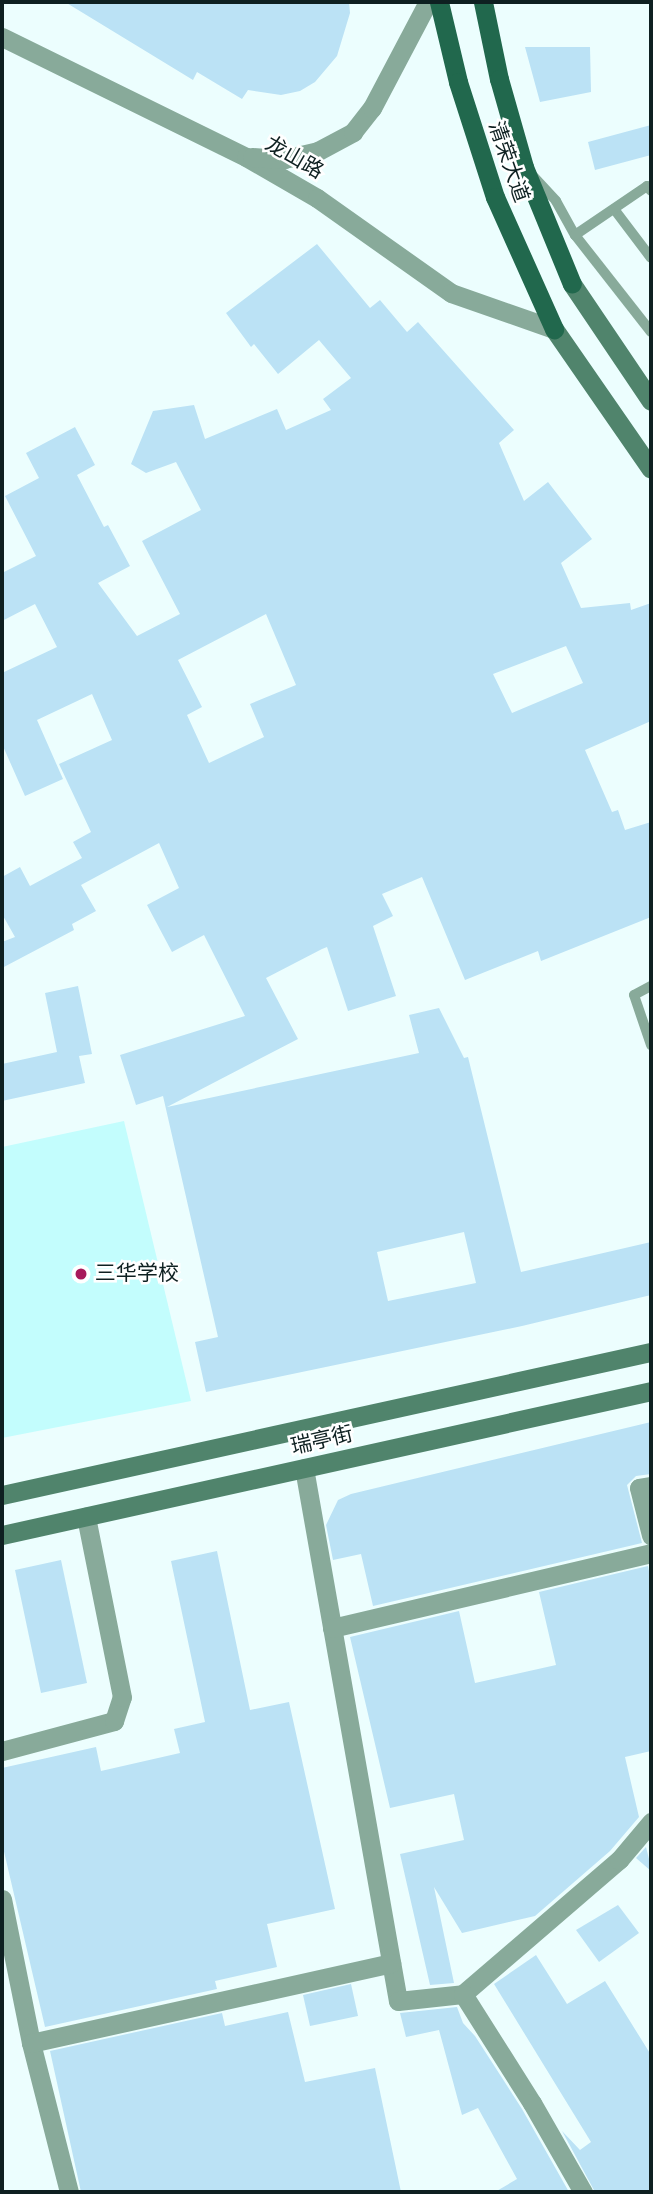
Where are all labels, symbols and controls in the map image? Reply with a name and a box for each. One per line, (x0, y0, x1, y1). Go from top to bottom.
street label: 清荣大道 (482, 118, 534, 206)
street label: 龙山路 (260, 131, 328, 185)
place label: 三华学校 (95, 1261, 179, 1287)
marker: 三华学校 (73, 1266, 89, 1282)
street label: 瑞亭街 (288, 1422, 356, 1460)

